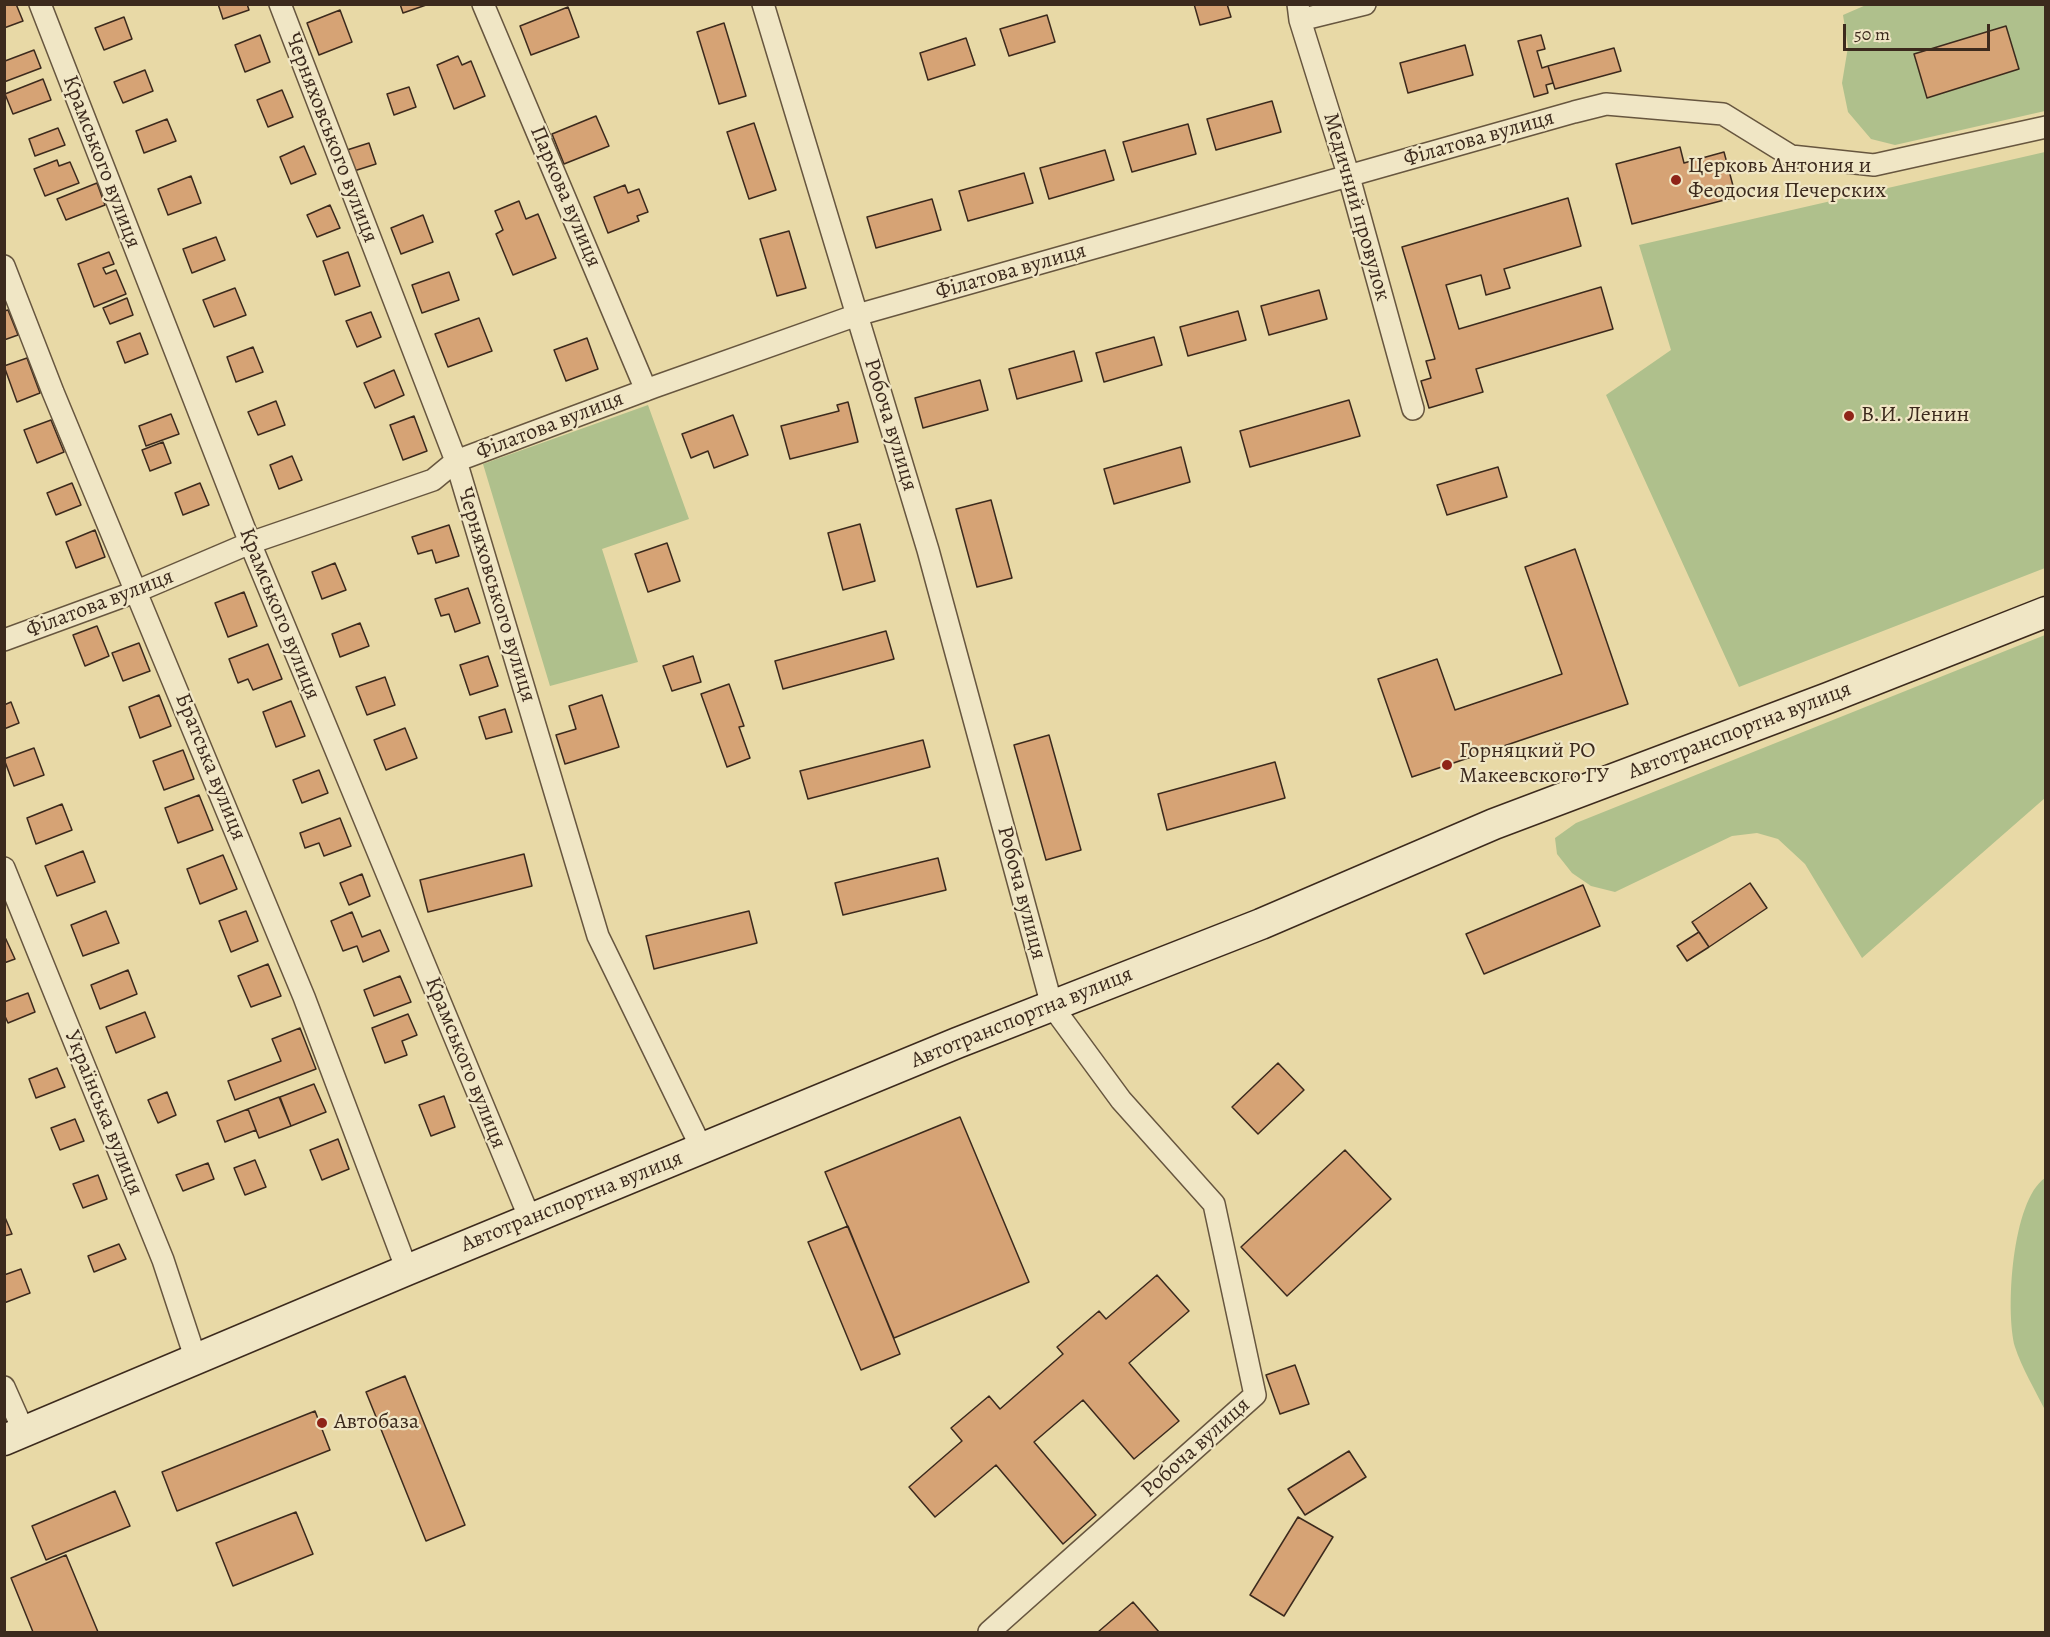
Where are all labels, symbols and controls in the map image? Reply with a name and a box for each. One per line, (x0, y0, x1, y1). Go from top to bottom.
scale bar (1846, 12, 1993, 50)
text: 50 m (1854, 22, 1890, 46)
street label: Черняховського вулиця (279, 29, 383, 247)
street label: Крамського вулиця (56, 72, 146, 252)
street label: Філатова вулиця (1401, 105, 1557, 173)
street label: Медичний провулок (1317, 110, 1395, 304)
street label: Паркова вулиця (523, 122, 607, 272)
place label: Церковь Антония и Феодосия Печерских (1688, 154, 1886, 206)
marker: Церковь Антония и Феодосия Печерских (1669, 173, 1683, 187)
street label: Філатова вулиця (933, 238, 1089, 306)
street label: Робоча вулиця (857, 356, 923, 494)
street label: Філатова вулиця (473, 386, 627, 466)
place label: В.И. Ленин (1861, 403, 1969, 429)
marker: В.И. Ленин (1842, 409, 1856, 423)
street label: Черняховського вулиця (451, 485, 541, 705)
street label: Крамського вулиця (232, 524, 326, 704)
street label: Філатова вулиця (23, 564, 177, 644)
street label: Автотранспортна вулиця (1625, 676, 1855, 786)
street label: Братська вулиця (168, 690, 252, 844)
place label: Горняцкий РО Макеевского ГУ (1459, 739, 1609, 790)
marker: Горняцкий РО Макеевского ГУ (1440, 758, 1454, 772)
street label: Робоча вулиця (991, 823, 1051, 963)
street label: Автотранспортна вулиця (907, 961, 1137, 1075)
street label: Крамського вулиця (418, 973, 512, 1153)
street label: Українська вулиця (58, 1027, 148, 1199)
street label: Автотранспортна вулиця (457, 1145, 687, 1259)
street label: Робоча вулиця (1136, 1392, 1256, 1504)
place label: Автобаза (334, 1410, 419, 1436)
marker: Автобаза (315, 1416, 329, 1430)

